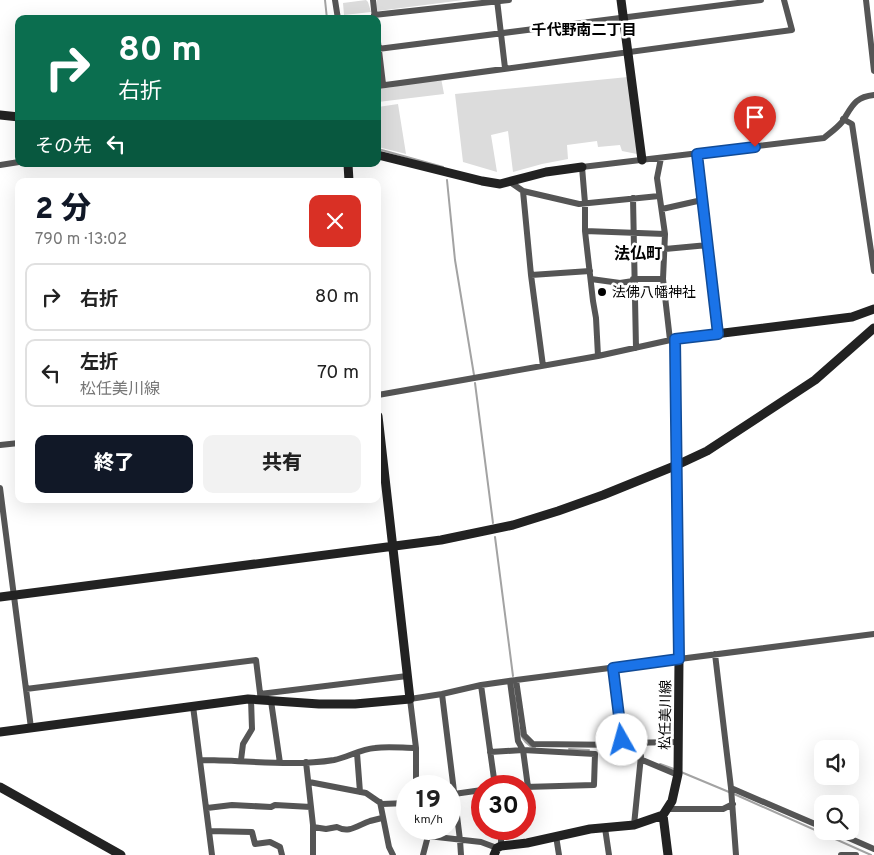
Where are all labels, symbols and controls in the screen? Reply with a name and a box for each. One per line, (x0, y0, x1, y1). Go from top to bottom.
district label: 千代野南二丁目 (531, 21, 637, 41)
text: 80 m (118, 29, 202, 73)
icon: right (35, 35, 100, 100)
text: 右折 (118, 79, 162, 106)
pin (734, 96, 776, 147)
icon: arrive (741, 103, 769, 131)
icon: left (102, 130, 130, 158)
text: その先 (35, 135, 92, 159)
text: 2 分 (35, 192, 91, 229)
button: close (309, 195, 361, 247)
text: 790 m · 13:02 (35, 230, 127, 250)
district label: 法仏町 (614, 245, 662, 265)
icon: right (37, 283, 65, 311)
place label: 法佛八幡神社 (612, 284, 696, 302)
text: 80 m (315, 285, 359, 309)
marker: 法佛八幡神社 (596, 286, 608, 298)
text: 右折 (80, 288, 118, 312)
text: 左折 (80, 351, 118, 375)
icon: left (37, 359, 65, 387)
text: 70 m (317, 361, 359, 385)
text: 松任美川線 (80, 380, 160, 400)
button: 終了 (35, 435, 193, 493)
button: 共有 (203, 435, 361, 493)
street label: 松任美川線 (657, 680, 676, 750)
position arrow (595, 713, 647, 765)
map controls (814, 740, 859, 840)
button: sound (814, 740, 859, 785)
speed limit sign: 30 (471, 775, 536, 840)
text: 19 (416, 785, 441, 817)
button: search (814, 795, 859, 840)
text: km/h (414, 812, 443, 828)

